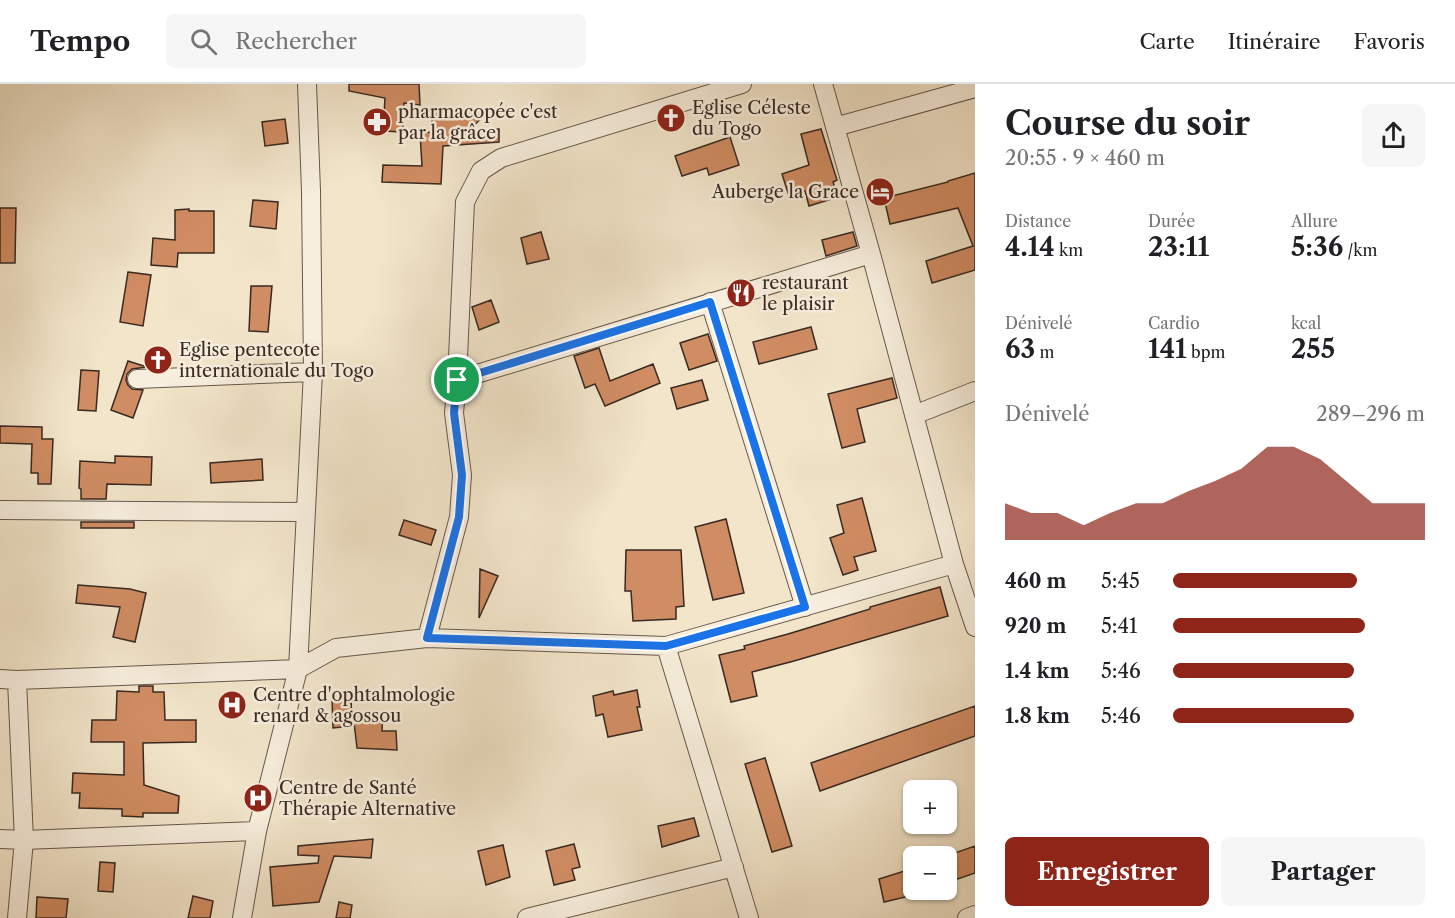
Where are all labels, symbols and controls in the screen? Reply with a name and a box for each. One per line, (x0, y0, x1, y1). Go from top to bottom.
search box (166, 14, 586, 68)
text: Tempo (30, 24, 130, 58)
icon: search (187, 25, 220, 58)
text: Rechercher (235, 28, 357, 55)
text: Carte (1139, 29, 1195, 54)
text: Itinéraire (1228, 29, 1321, 54)
text: Favoris (1354, 29, 1425, 54)
place label: Eglise Céleste du Togo (692, 97, 811, 140)
place label: pharmacopée c'est par la grâce (398, 101, 558, 144)
church icon: Eglise Céleste du Togo (655, 102, 687, 134)
text: Course du soir (1005, 103, 1250, 144)
button: share (1362, 104, 1425, 167)
pharmacy icon: pharmacopée c'est par la grâce (361, 106, 393, 138)
text: 20:55 · 9 × 460 m (1005, 146, 1165, 170)
hotel icon: Auberge la Grace (864, 176, 896, 208)
place label: Auberge la Grace (711, 181, 859, 203)
text: Distance (1005, 211, 1071, 231)
text: Durée (1148, 211, 1195, 231)
text: Allure (1291, 211, 1338, 231)
text: 4.14 (1005, 231, 1055, 263)
text: 23:11 (1148, 231, 1209, 263)
text: 5:36 (1291, 231, 1343, 263)
text: km (1055, 240, 1083, 260)
text: /km (1343, 240, 1378, 260)
place label: restaurant le plaisir (762, 272, 849, 315)
restaurant icon: restaurant le plaisir (725, 277, 757, 309)
text: Dénivelé (1005, 313, 1073, 333)
text: Cardio (1148, 313, 1200, 333)
text: kcal (1291, 313, 1321, 333)
text: 63 (1005, 333, 1035, 365)
text: 141 (1148, 333, 1187, 365)
text: 255 (1291, 333, 1335, 365)
place label: Eglise pentecote internationale du Togo (179, 339, 374, 382)
text: m (1035, 342, 1054, 362)
text: bpm (1187, 342, 1226, 362)
church icon: Eglise pentecote internationale du Togo (142, 344, 174, 376)
pin (431, 354, 482, 405)
icon: arrive (440, 363, 473, 396)
text: Dénivelé (1005, 402, 1089, 426)
text: 289–296 m (1316, 402, 1425, 426)
text: 460 m (1005, 569, 1067, 593)
text: 5:45 (1101, 569, 1140, 593)
text: 920 m (1005, 614, 1066, 638)
text: 5:41 (1101, 614, 1137, 638)
text: 1.4 km (1005, 659, 1070, 683)
text: 5:46 (1101, 659, 1141, 683)
place label: Centre d'ophtalmologie renard & agossou (253, 684, 455, 727)
hospital icon: Centre d'ophtalmologie renard & agossou (216, 689, 248, 721)
text: 1.8 km (1005, 704, 1070, 728)
text: 5:46 (1101, 704, 1141, 728)
place label: Centre de Santé Thérapie Alternative (279, 777, 456, 820)
map controls (903, 780, 957, 900)
button: + (903, 780, 957, 834)
hospital icon: Centre de Santé Thérapie Alternative (242, 782, 274, 814)
button: Enregistrer (1005, 837, 1209, 906)
button: Partager (1221, 837, 1425, 906)
button: − (903, 846, 957, 900)

